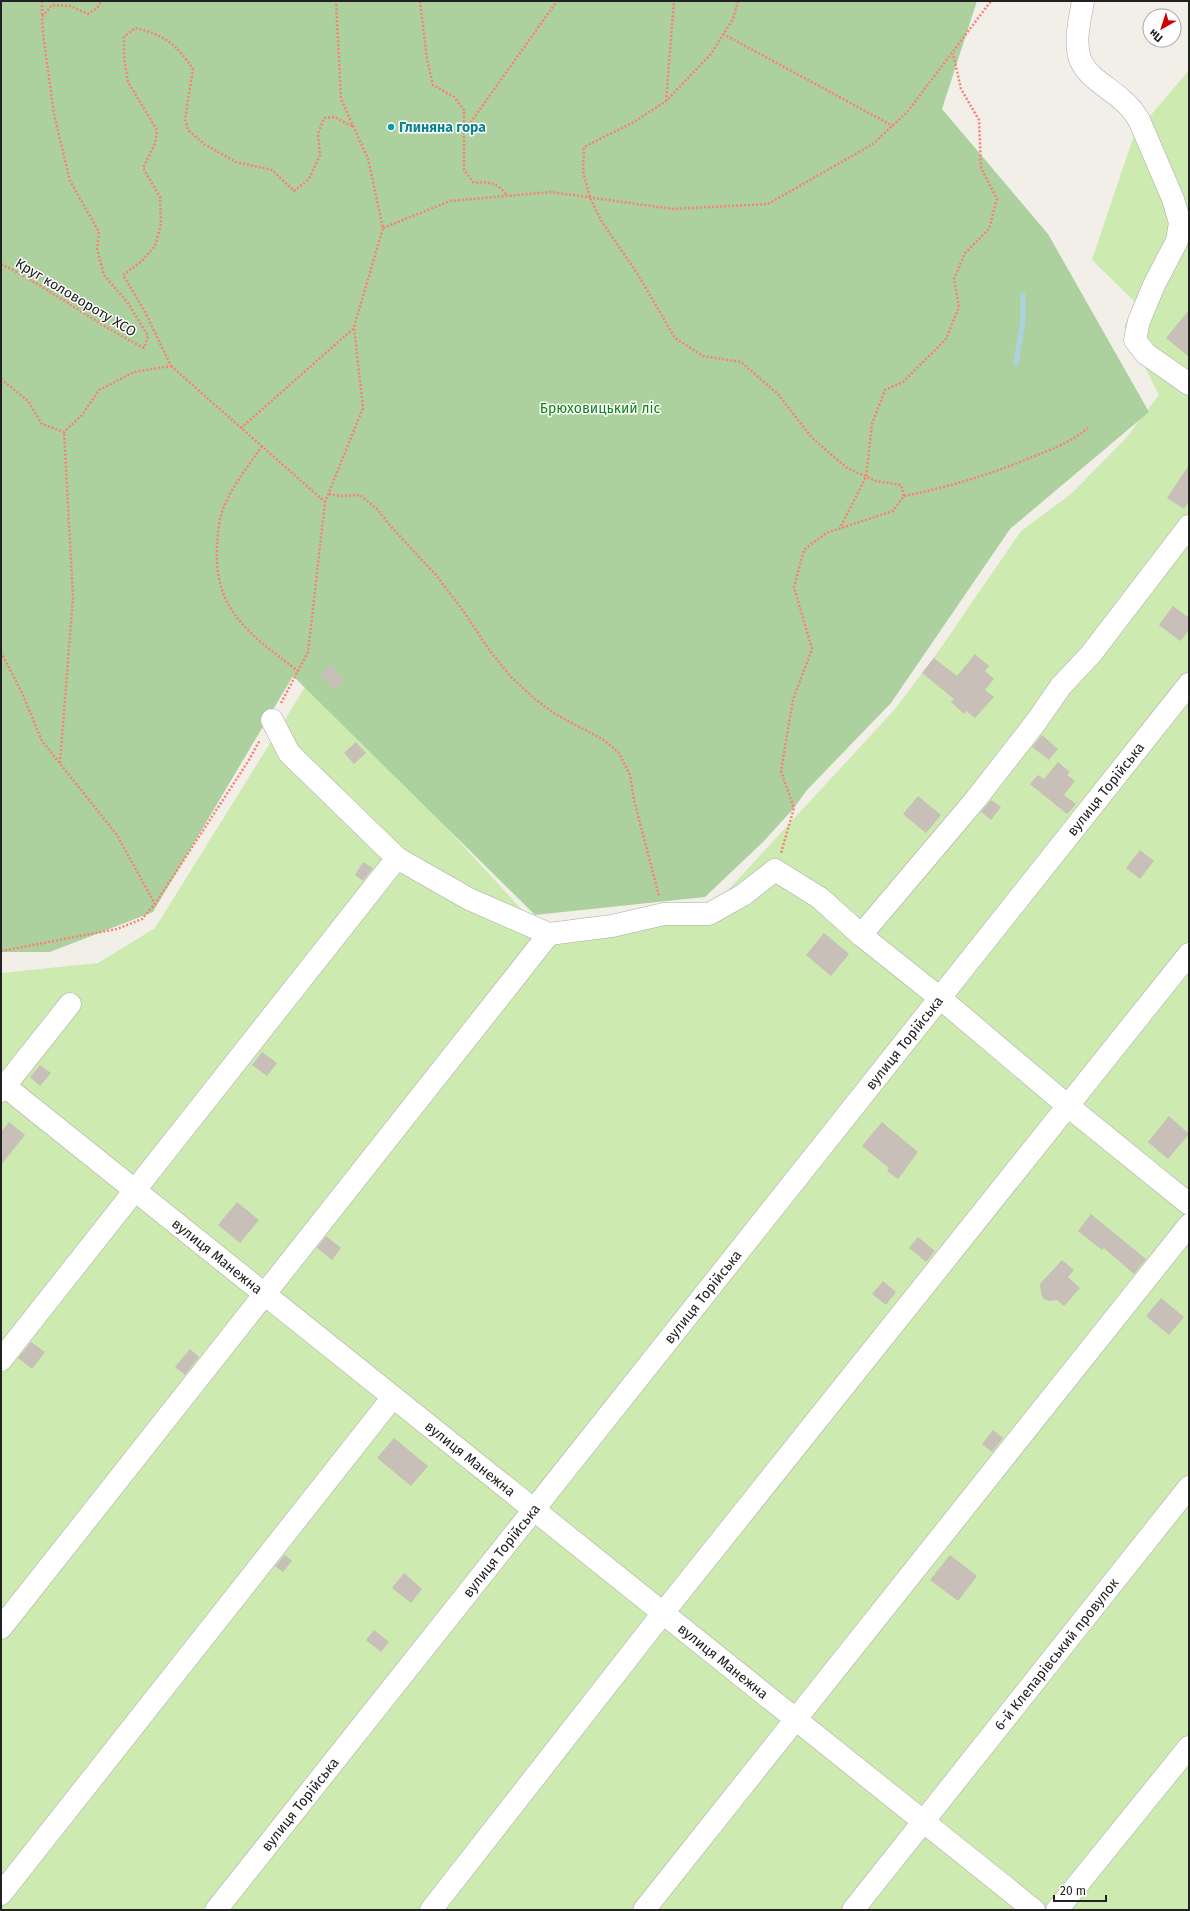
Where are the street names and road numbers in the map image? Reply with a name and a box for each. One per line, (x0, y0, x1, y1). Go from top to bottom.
street label: Круг коловороту ХСО (12, 255, 139, 340)
street label: вулиця Торійська (1064, 739, 1148, 840)
street label: вулиця Торійська (862, 993, 947, 1093)
street label: вулиця Манежна (168, 1215, 266, 1298)
street label: вулиця Торійська (661, 1247, 745, 1347)
street label: вулиця Манежна (421, 1418, 518, 1500)
street label: вулиця Торійська (459, 1501, 544, 1601)
street label: 6-й Клепарівський провулок (991, 1574, 1123, 1734)
street label: вулиця Манежна (674, 1620, 771, 1703)
street label: вулиця Торійська (258, 1754, 343, 1855)

